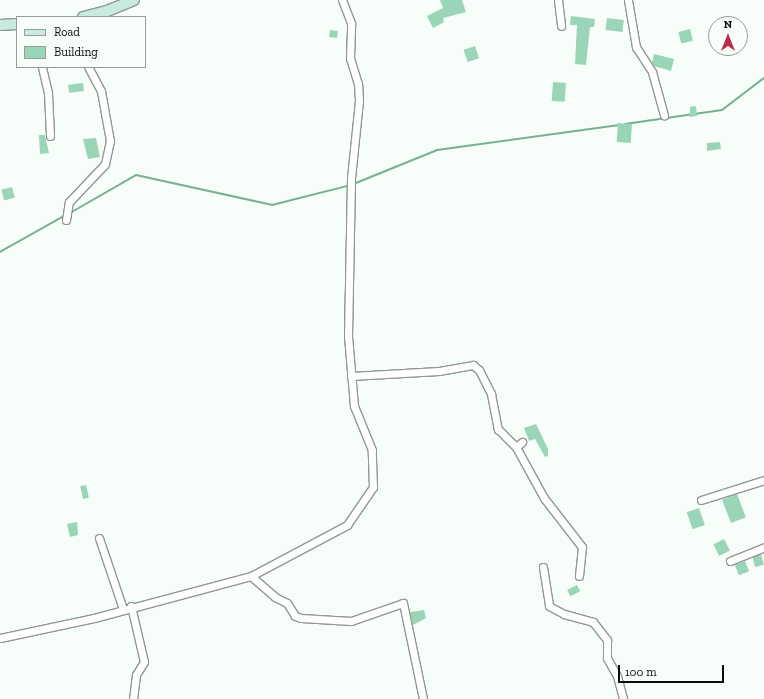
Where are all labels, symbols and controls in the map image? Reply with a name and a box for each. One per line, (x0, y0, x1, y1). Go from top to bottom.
legend (16, 16, 146, 68)
north arrow (708, 16, 748, 56)
text: N (724, 18, 732, 31)
text: Road (54, 25, 80, 39)
text: Building (54, 45, 98, 59)
scale bar (620, 657, 726, 683)
text: 100 m (625, 665, 657, 679)

